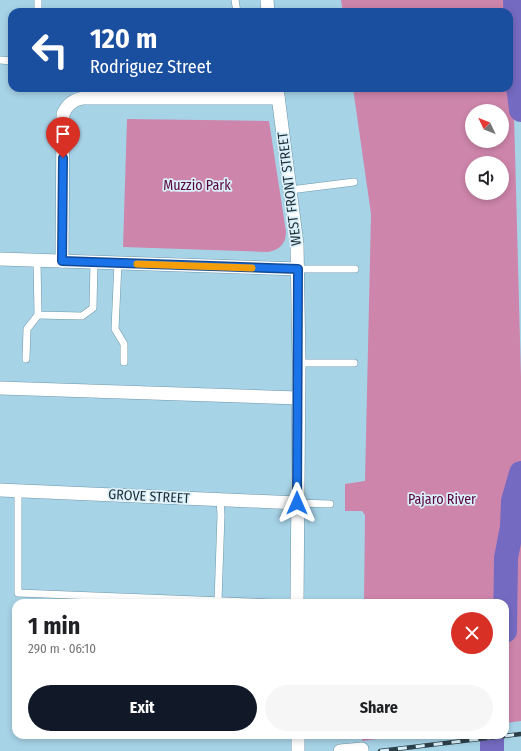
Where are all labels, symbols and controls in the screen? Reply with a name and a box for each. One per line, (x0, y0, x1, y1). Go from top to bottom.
text: 120 m (90, 22, 157, 55)
icon: left (24, 24, 76, 76)
text: Rodriguez Street (90, 56, 212, 78)
north arrow (465, 104, 509, 148)
map controls (465, 104, 509, 200)
pin (46, 117, 80, 158)
icon: arrive (52, 123, 74, 145)
street label: WEST FRONT STREET (274, 131, 305, 247)
button: sound (465, 156, 509, 200)
park label: Muzzio Park (163, 177, 231, 194)
position arrow (276, 482, 318, 524)
street label: GROVE STREET (108, 486, 191, 507)
park label: Pajaro River (408, 491, 476, 508)
text: 1 min (28, 612, 80, 640)
button: close (451, 612, 493, 654)
text: 290 m · 06:10 (28, 641, 96, 656)
button: Exit (28, 685, 257, 731)
button: Share (265, 685, 493, 731)

